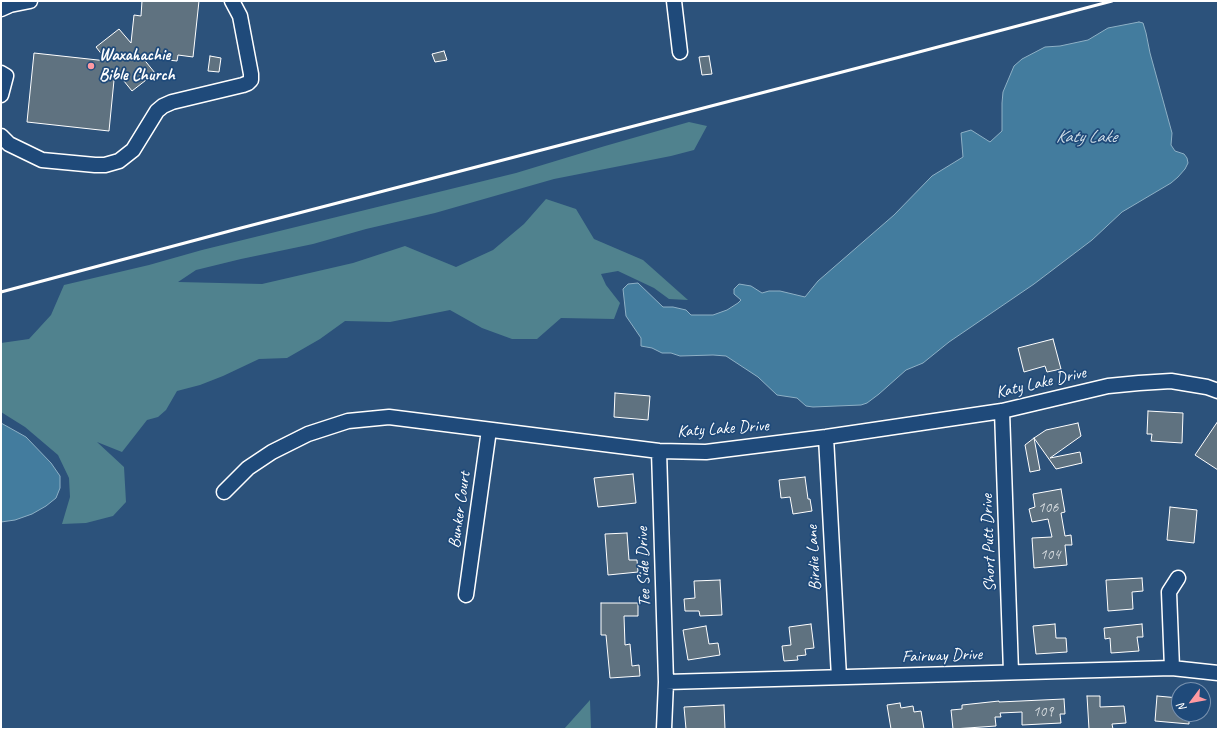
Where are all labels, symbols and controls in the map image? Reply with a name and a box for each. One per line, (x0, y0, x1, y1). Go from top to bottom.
place label: Waxahachie Bible Church (99, 46, 175, 86)
marker: Waxahachie Bible Church (86, 61, 96, 71)
water label: Katy Lake (1056, 126, 1116, 148)
street label: Katy Lake Drive (994, 363, 1088, 403)
street label: Katy Lake Drive (677, 416, 769, 442)
street label: Bunker Court (445, 471, 475, 549)
street label: Short Putt Drive (977, 494, 1001, 592)
house number: 106 (1038, 499, 1058, 517)
street label: Birdie Lane (802, 525, 826, 591)
street label: Tee Side Drive (632, 527, 656, 607)
house number: 104 (1040, 546, 1060, 564)
street label: Fairway Drive (902, 644, 982, 668)
north arrow (1171, 682, 1211, 722)
text: N (1174, 701, 1189, 714)
house number: 109 (1033, 703, 1053, 721)

